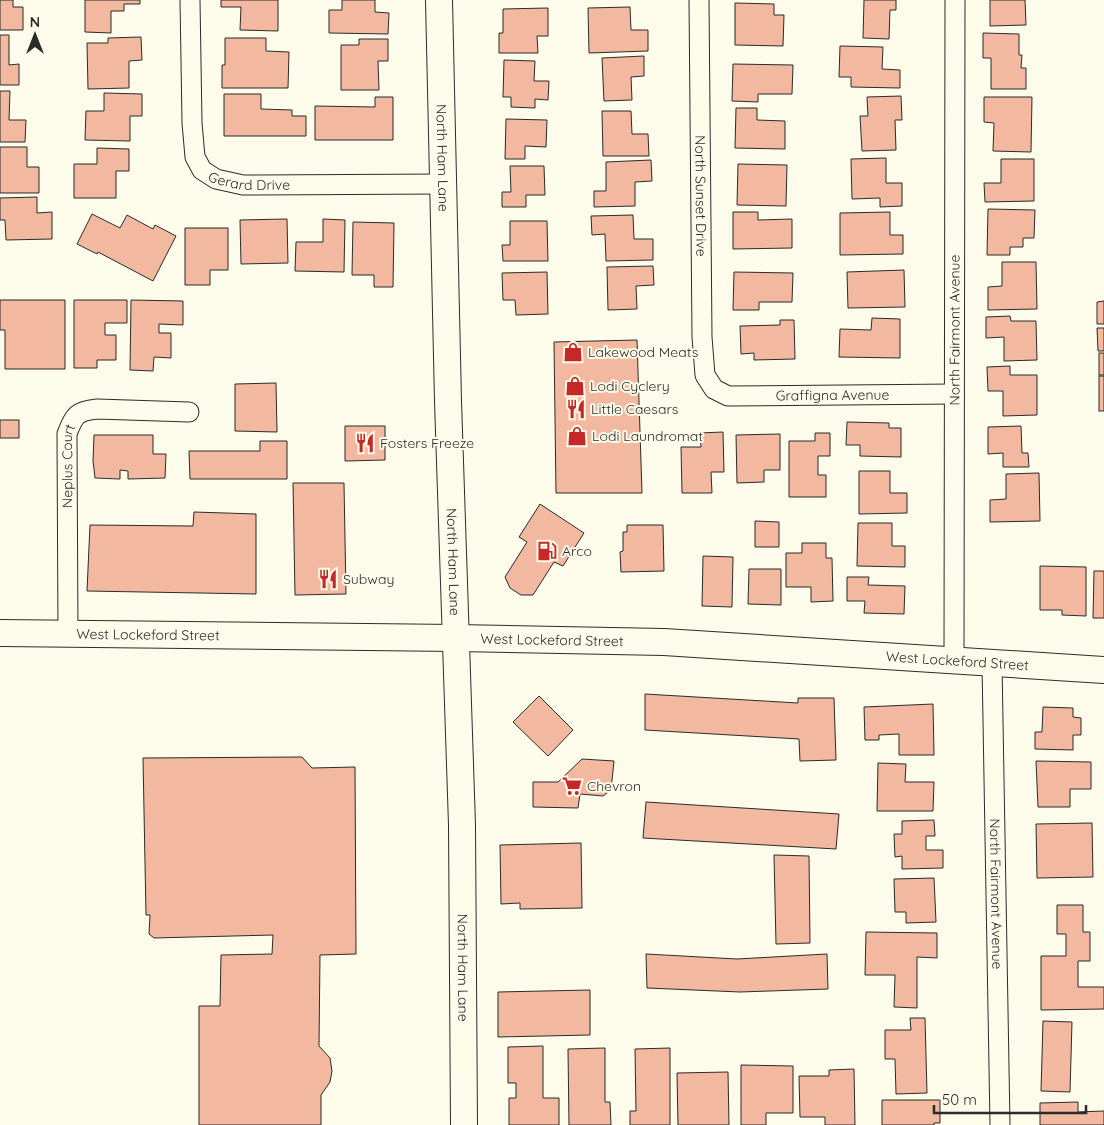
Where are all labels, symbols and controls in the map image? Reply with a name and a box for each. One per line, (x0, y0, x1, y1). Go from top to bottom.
north arrow (10, 10, 60, 60)
text: N (30, 13, 40, 31)
street label: North Ham Lane (432, 104, 453, 212)
street label: North Sunset Drive (691, 135, 710, 257)
street label: Gerard Drive (205, 167, 290, 194)
street label: North Fairmont Avenue (945, 254, 964, 405)
shop icon: Lakewood Meats (562, 341, 584, 363)
place label: Lakewood Meats (588, 343, 698, 361)
shop icon: Lodi Cyclery (564, 375, 586, 397)
place label: Lodi Cyclery (590, 377, 670, 395)
street label: Graffigna Avenue (776, 386, 890, 405)
restaurant icon: Little Caesars (565, 398, 587, 420)
place label: Little Caesars (591, 400, 678, 418)
street label: Neplus Court (58, 421, 79, 508)
shop icon: Lodi Laundromat (566, 425, 588, 447)
place label: Lodi Laundromat (592, 427, 703, 445)
restaurant icon: Fosters Freeze (354, 432, 376, 454)
place label: Fosters Freeze (380, 434, 474, 452)
street label: North Ham Lane (443, 508, 464, 616)
fuel station icon: Arco (536, 540, 558, 562)
place label: Arco (562, 542, 592, 560)
restaurant icon: Subway (317, 568, 339, 590)
place label: Subway (343, 570, 394, 588)
street label: West Lockeford Street (76, 625, 220, 644)
street label: West Lockeford Street (480, 629, 624, 650)
street label: West Lockeford Street (885, 647, 1030, 674)
supermarket icon: Chevron (561, 775, 583, 797)
place label: Chevron (587, 777, 641, 795)
street label: North Fairmont Avenue (986, 818, 1006, 970)
street label: North Ham Lane (454, 914, 472, 1022)
scale bar (934, 1082, 1086, 1114)
text: 50 m (942, 1090, 977, 1109)

